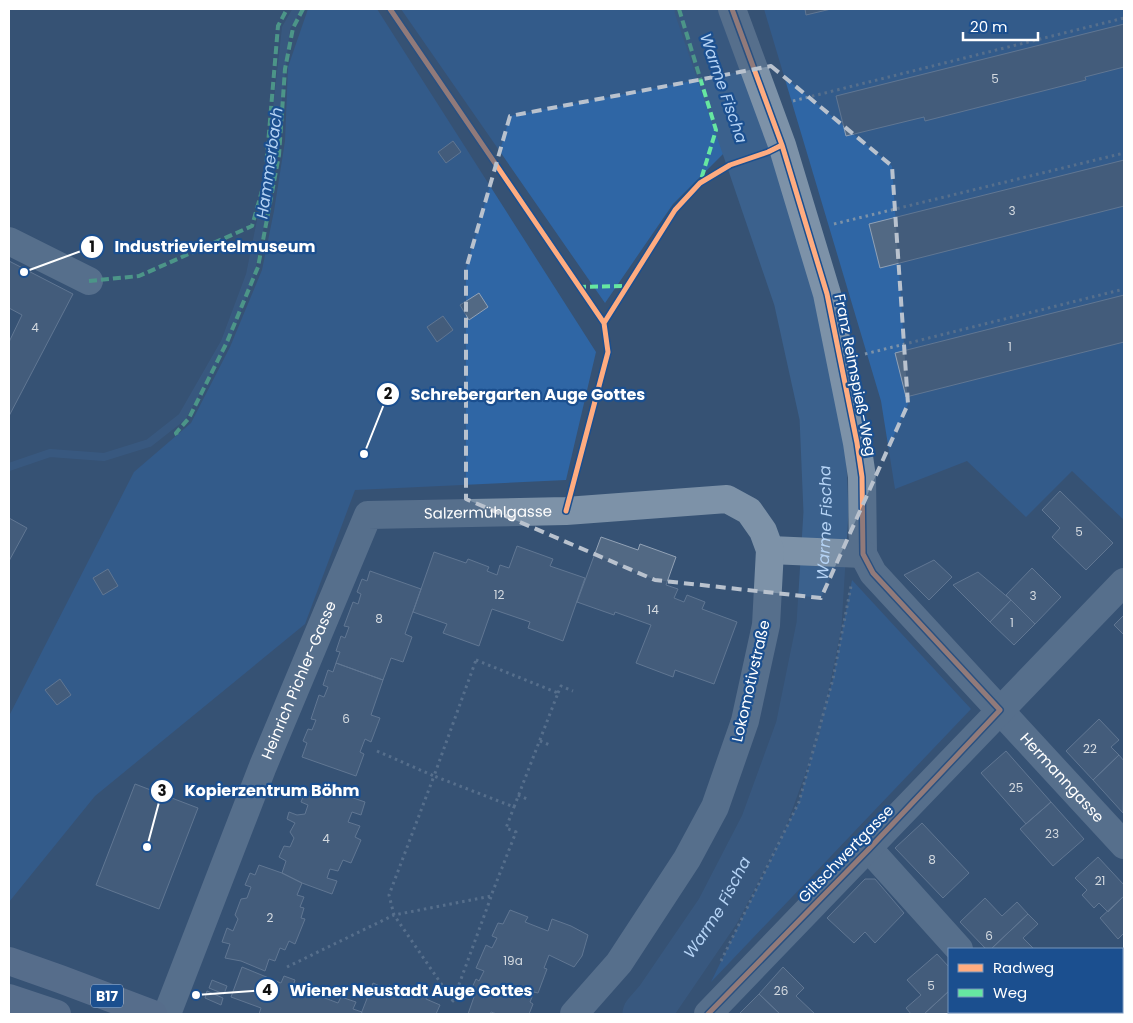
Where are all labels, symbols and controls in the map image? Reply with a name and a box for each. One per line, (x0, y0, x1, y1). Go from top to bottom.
scale bar (963, 10, 1038, 42)
text: 20 m (970, 16, 1008, 37)
water label: Warme Fischa (694, 30, 753, 146)
house number: 5 (991, 70, 999, 87)
water label: Hammerbach (250, 106, 289, 220)
house number: 3 (1008, 202, 1016, 219)
callout: Industrieviertelmuseum (80, 231, 325, 262)
text: Industrieviertelmuseum (115, 235, 315, 258)
text: 1 (89, 236, 95, 257)
street label: Franz Reimspieß-Weg (829, 292, 882, 458)
house number: 4 (31, 319, 39, 336)
house number: 1 (1008, 338, 1012, 355)
callout: Schrebergarten Auge Gottes (376, 379, 655, 410)
text: 2 (384, 383, 393, 404)
text: Schrebergarten Auge Gottes (411, 383, 645, 406)
water label: Warme Fischa (811, 465, 838, 581)
street label: Salzermühlgasse (424, 500, 552, 524)
house number: 5 (1075, 523, 1083, 540)
house number: 12 (494, 586, 504, 603)
house number: 3 (1029, 587, 1037, 604)
street label: Heinrich Pichler-Gasse (256, 598, 341, 762)
house number: 14 (647, 601, 659, 618)
house number: 8 (375, 610, 383, 627)
house number: 1 (1010, 614, 1014, 631)
street label: Lokomotivstraße (726, 618, 775, 744)
house number: 6 (342, 710, 350, 727)
street label: Hermanngasse (1015, 728, 1109, 827)
house number: 22 (1083, 740, 1097, 757)
callout: Kopierzentrum Böhm (149, 775, 370, 806)
text: Kopierzentrum Böhm (184, 779, 360, 802)
house number: 25 (1009, 779, 1023, 796)
text: 3 (157, 780, 167, 801)
street label: Giltschwertgasse (793, 800, 898, 907)
house number: 23 (1045, 825, 1059, 842)
house number: 4 (322, 830, 330, 847)
house number: 8 (928, 851, 936, 868)
water label: Warme Fischa (678, 852, 756, 963)
house number: 21 (1095, 872, 1105, 889)
house number: 2 (267, 909, 274, 926)
house number: 6 (985, 927, 993, 944)
legend (948, 948, 1123, 1013)
house number: 19a (503, 952, 523, 969)
text: Radweg (993, 957, 1054, 978)
callout: Wiener Neustadt Auge Gottes (254, 974, 542, 1005)
house number: 5 (927, 977, 935, 994)
text: 4 (262, 979, 272, 1000)
text: Wiener Neustadt Auge Gottes (290, 979, 532, 1002)
house number: 26 (774, 982, 788, 999)
text: Weg (993, 982, 1027, 1003)
road number: B17 (91, 984, 123, 1008)

